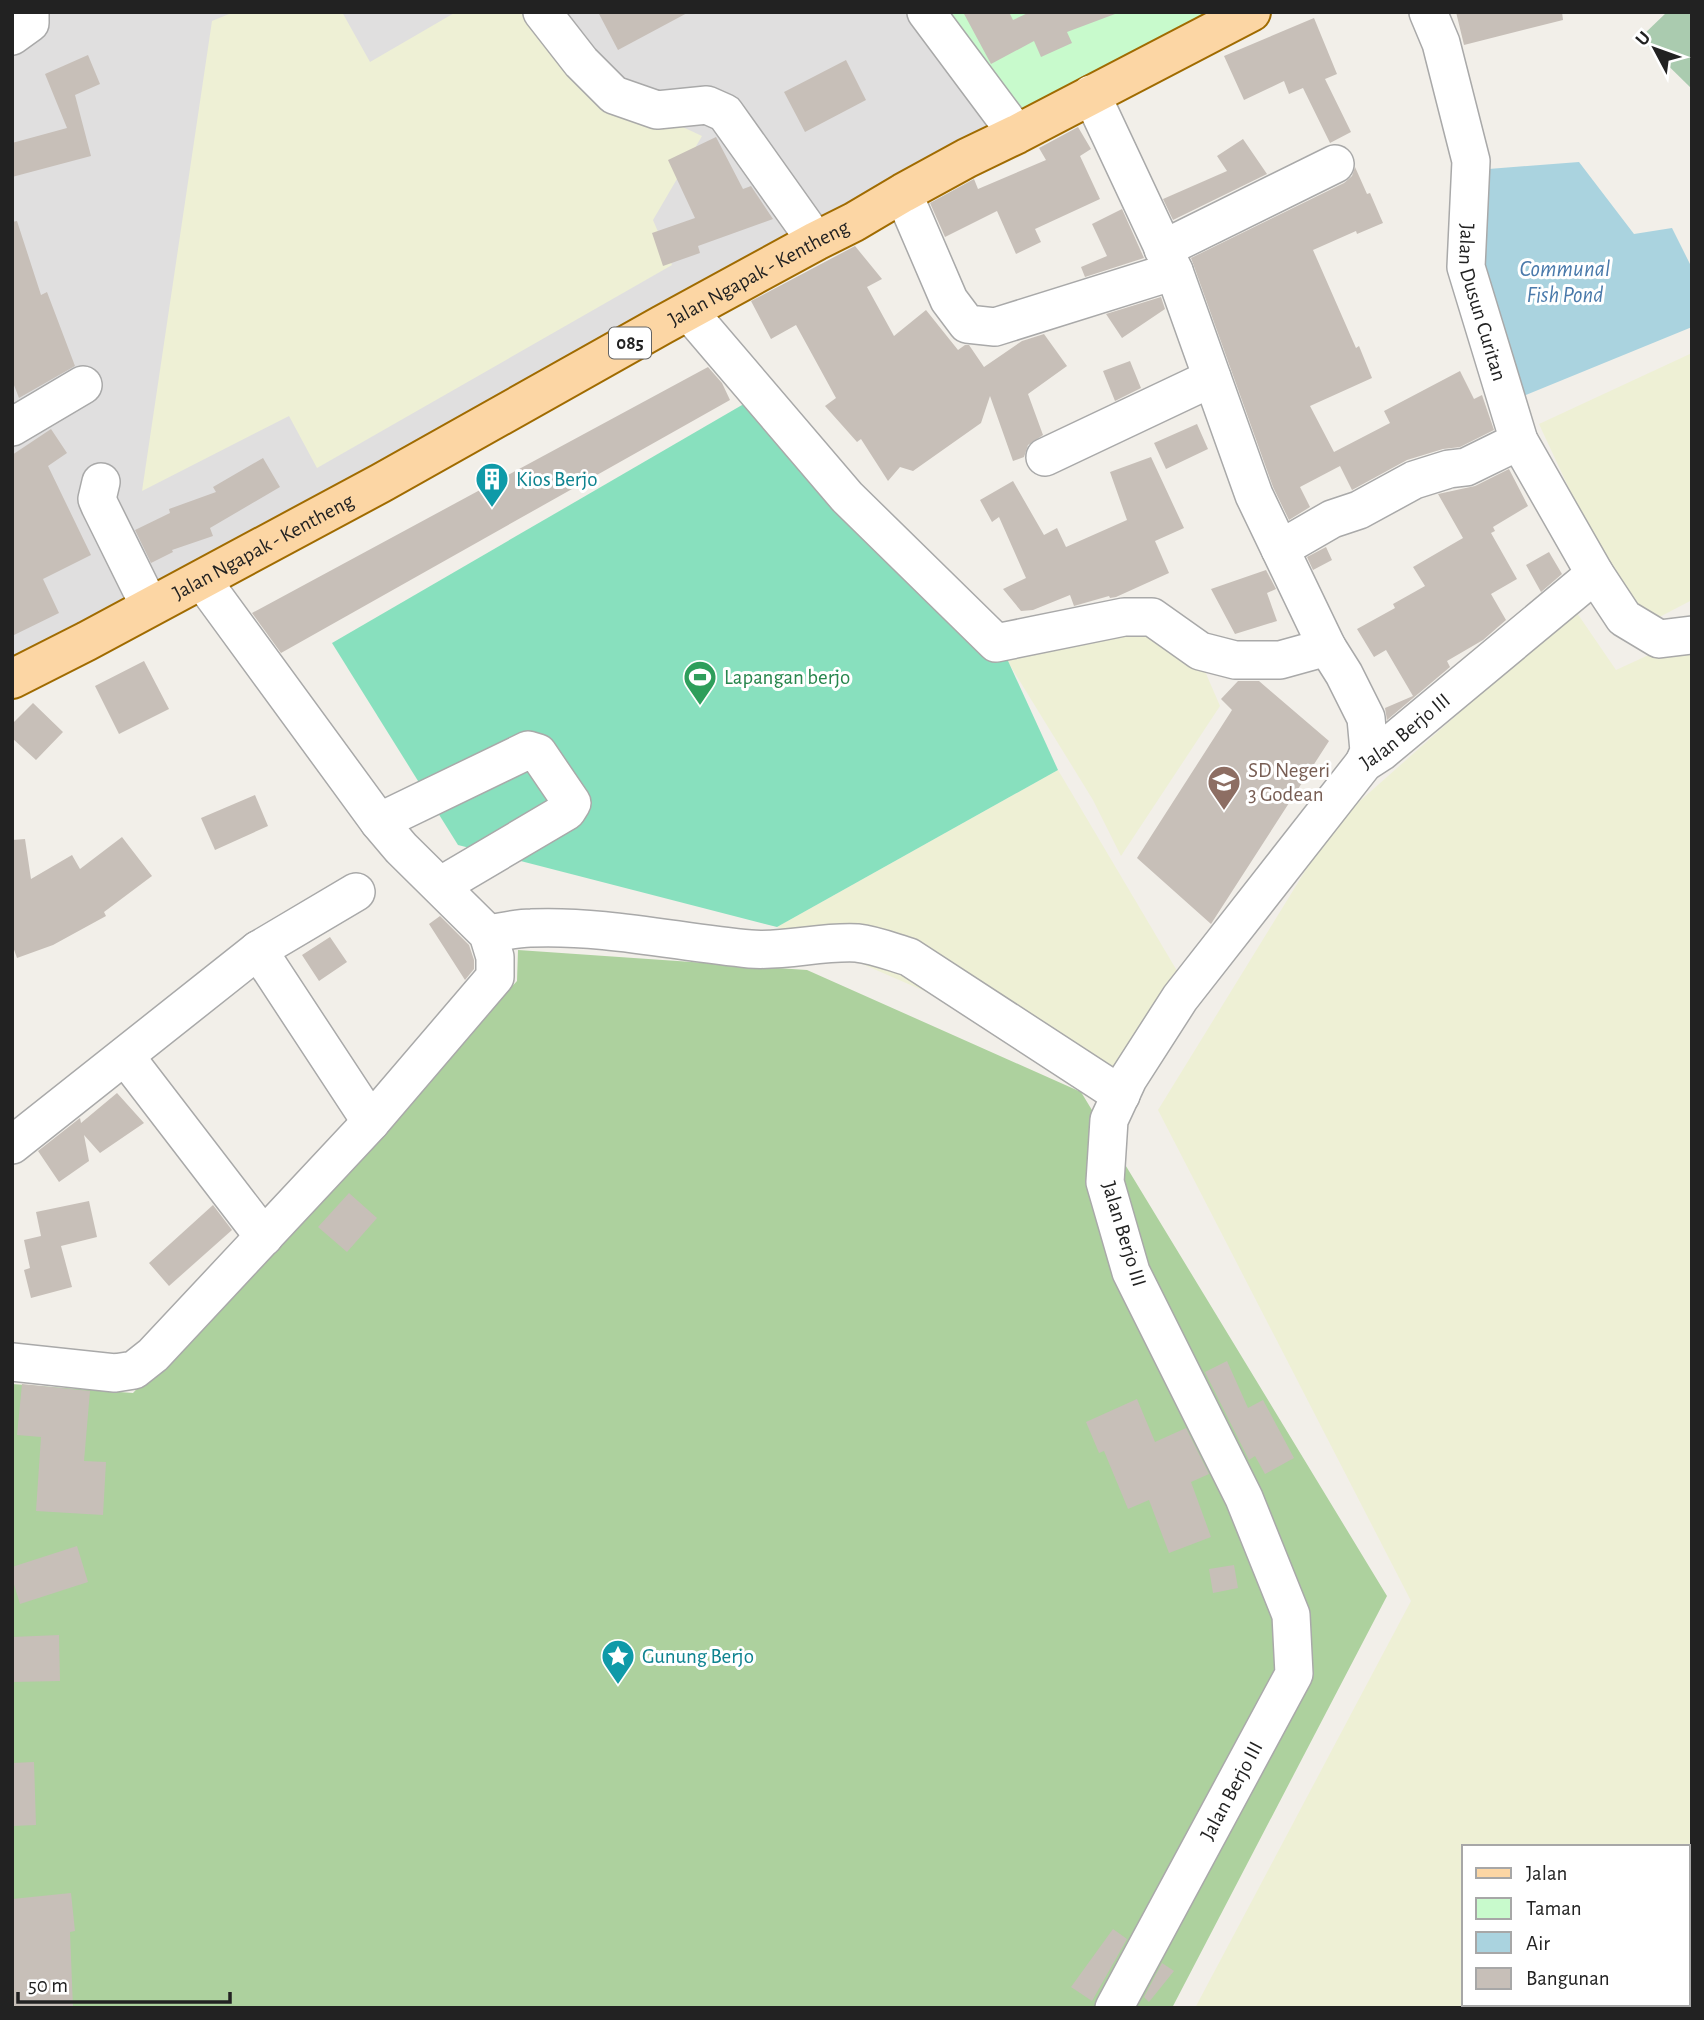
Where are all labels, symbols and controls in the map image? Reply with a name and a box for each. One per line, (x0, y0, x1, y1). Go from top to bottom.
north arrow (1620, 14, 1690, 84)
text: U (1632, 28, 1654, 50)
street label: Jalan Ngapak - Kentheng (665, 216, 853, 330)
street label: Jalan Dusun Curitan (1455, 223, 1511, 383)
water label: Communal Fish Pond (1520, 258, 1611, 307)
road number: 085 (609, 328, 651, 358)
building icon: Kios Berjo (473, 460, 511, 509)
place label: Kios Berjo (516, 469, 598, 490)
street label: Jalan Ngapak - Kentheng (169, 489, 358, 603)
sports icon: Lapangan berjo (681, 658, 719, 707)
place label: Lapangan berjo (724, 667, 850, 688)
street label: Jalan Berjo III (1356, 689, 1454, 773)
place label: SD Negeri 3 Godean (1248, 760, 1330, 805)
school or university icon: SD Negeri 3 Godean (1205, 763, 1243, 812)
street label: Jalan Berjo III (1098, 1179, 1150, 1289)
place icon: Gunung Berjo (599, 1637, 637, 1686)
place label: Gunung Berjo (642, 1646, 754, 1667)
street label: Jalan Berjo III (1196, 1738, 1266, 1843)
legend (1462, 1845, 1690, 2006)
text: Jalan (1526, 1863, 1567, 1884)
text: Taman (1526, 1898, 1582, 1919)
text: Air (1526, 1933, 1550, 1954)
scale bar (18, 1960, 229, 2004)
text: Bangunan (1526, 1968, 1610, 1989)
text: 50 m (28, 1975, 68, 1996)

